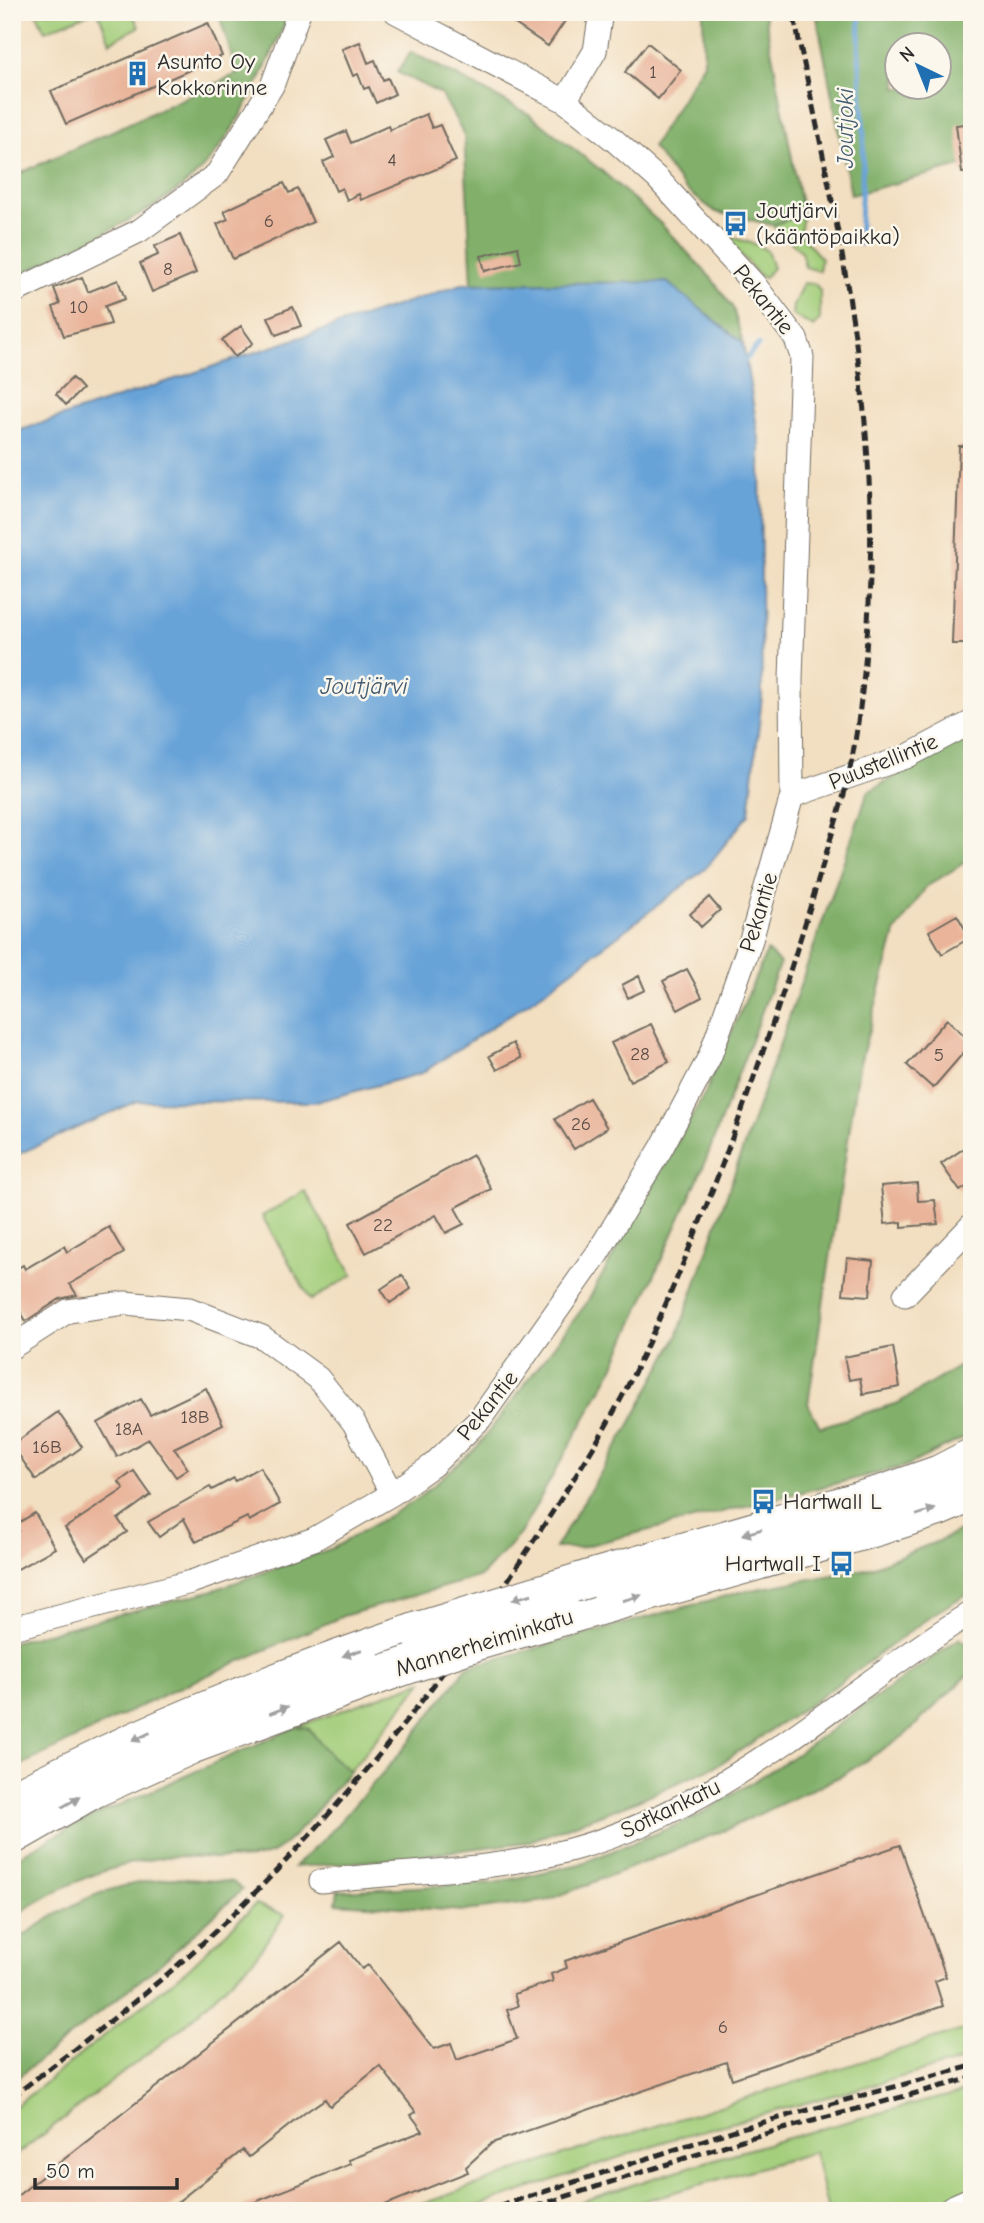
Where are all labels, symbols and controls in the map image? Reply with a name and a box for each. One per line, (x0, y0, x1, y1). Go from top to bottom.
north arrow (883, 32, 953, 102)
text: N (895, 42, 919, 67)
place label: Asunto Oy Kokkorinne (157, 48, 267, 101)
building icon: Asunto Oy Kokkorinne (123, 60, 151, 88)
house number: 1 (649, 61, 657, 83)
water label: Joutjoki (831, 88, 859, 169)
house number: 4 (387, 149, 397, 171)
place label: Joutjärvi (kääntöpaikka) (756, 197, 900, 250)
bus stop icon: Joutjärvi (kääntöpaikka) (722, 209, 750, 237)
house number: 6 (264, 210, 274, 232)
house number: 8 (163, 258, 173, 280)
street label: Pekantie (727, 259, 800, 340)
house number: 10 (69, 296, 89, 318)
water label: Joutjärvi (319, 672, 408, 700)
street label: Puustellintie (825, 727, 941, 795)
street label: Pekantie (734, 869, 783, 955)
house number: 28 (630, 1043, 650, 1065)
house number: 5 (934, 1044, 944, 1066)
house number: 26 (571, 1113, 591, 1135)
house number: 22 (373, 1214, 393, 1236)
street label: Pekantie (451, 1365, 524, 1446)
house number: 18B (180, 1406, 210, 1428)
house number: 18A (115, 1418, 143, 1440)
house number: 16B (32, 1436, 62, 1458)
bus stop icon: Hartwall L (749, 1487, 777, 1515)
place label: Hartwall L (783, 1488, 882, 1515)
one-way arrow (916, 1506, 937, 1517)
one-way arrow (741, 1527, 763, 1538)
bus stop icon: Hartwall I (827, 1549, 855, 1577)
place label: Hartwall I (725, 1550, 821, 1577)
one-way arrow (511, 1592, 533, 1603)
one-way arrow (621, 1592, 643, 1603)
street label: Mannerheiminkatu (392, 1603, 576, 1682)
one-way arrow (342, 1648, 363, 1659)
one-way arrow (269, 1705, 290, 1716)
one-way arrow (131, 1731, 151, 1742)
street label: Sotkankatu (616, 1773, 724, 1844)
one-way arrow (62, 1796, 81, 1808)
house number: 6 (718, 2016, 728, 2038)
scale bar (35, 2146, 177, 2190)
text: 50 m (46, 2159, 95, 2183)

